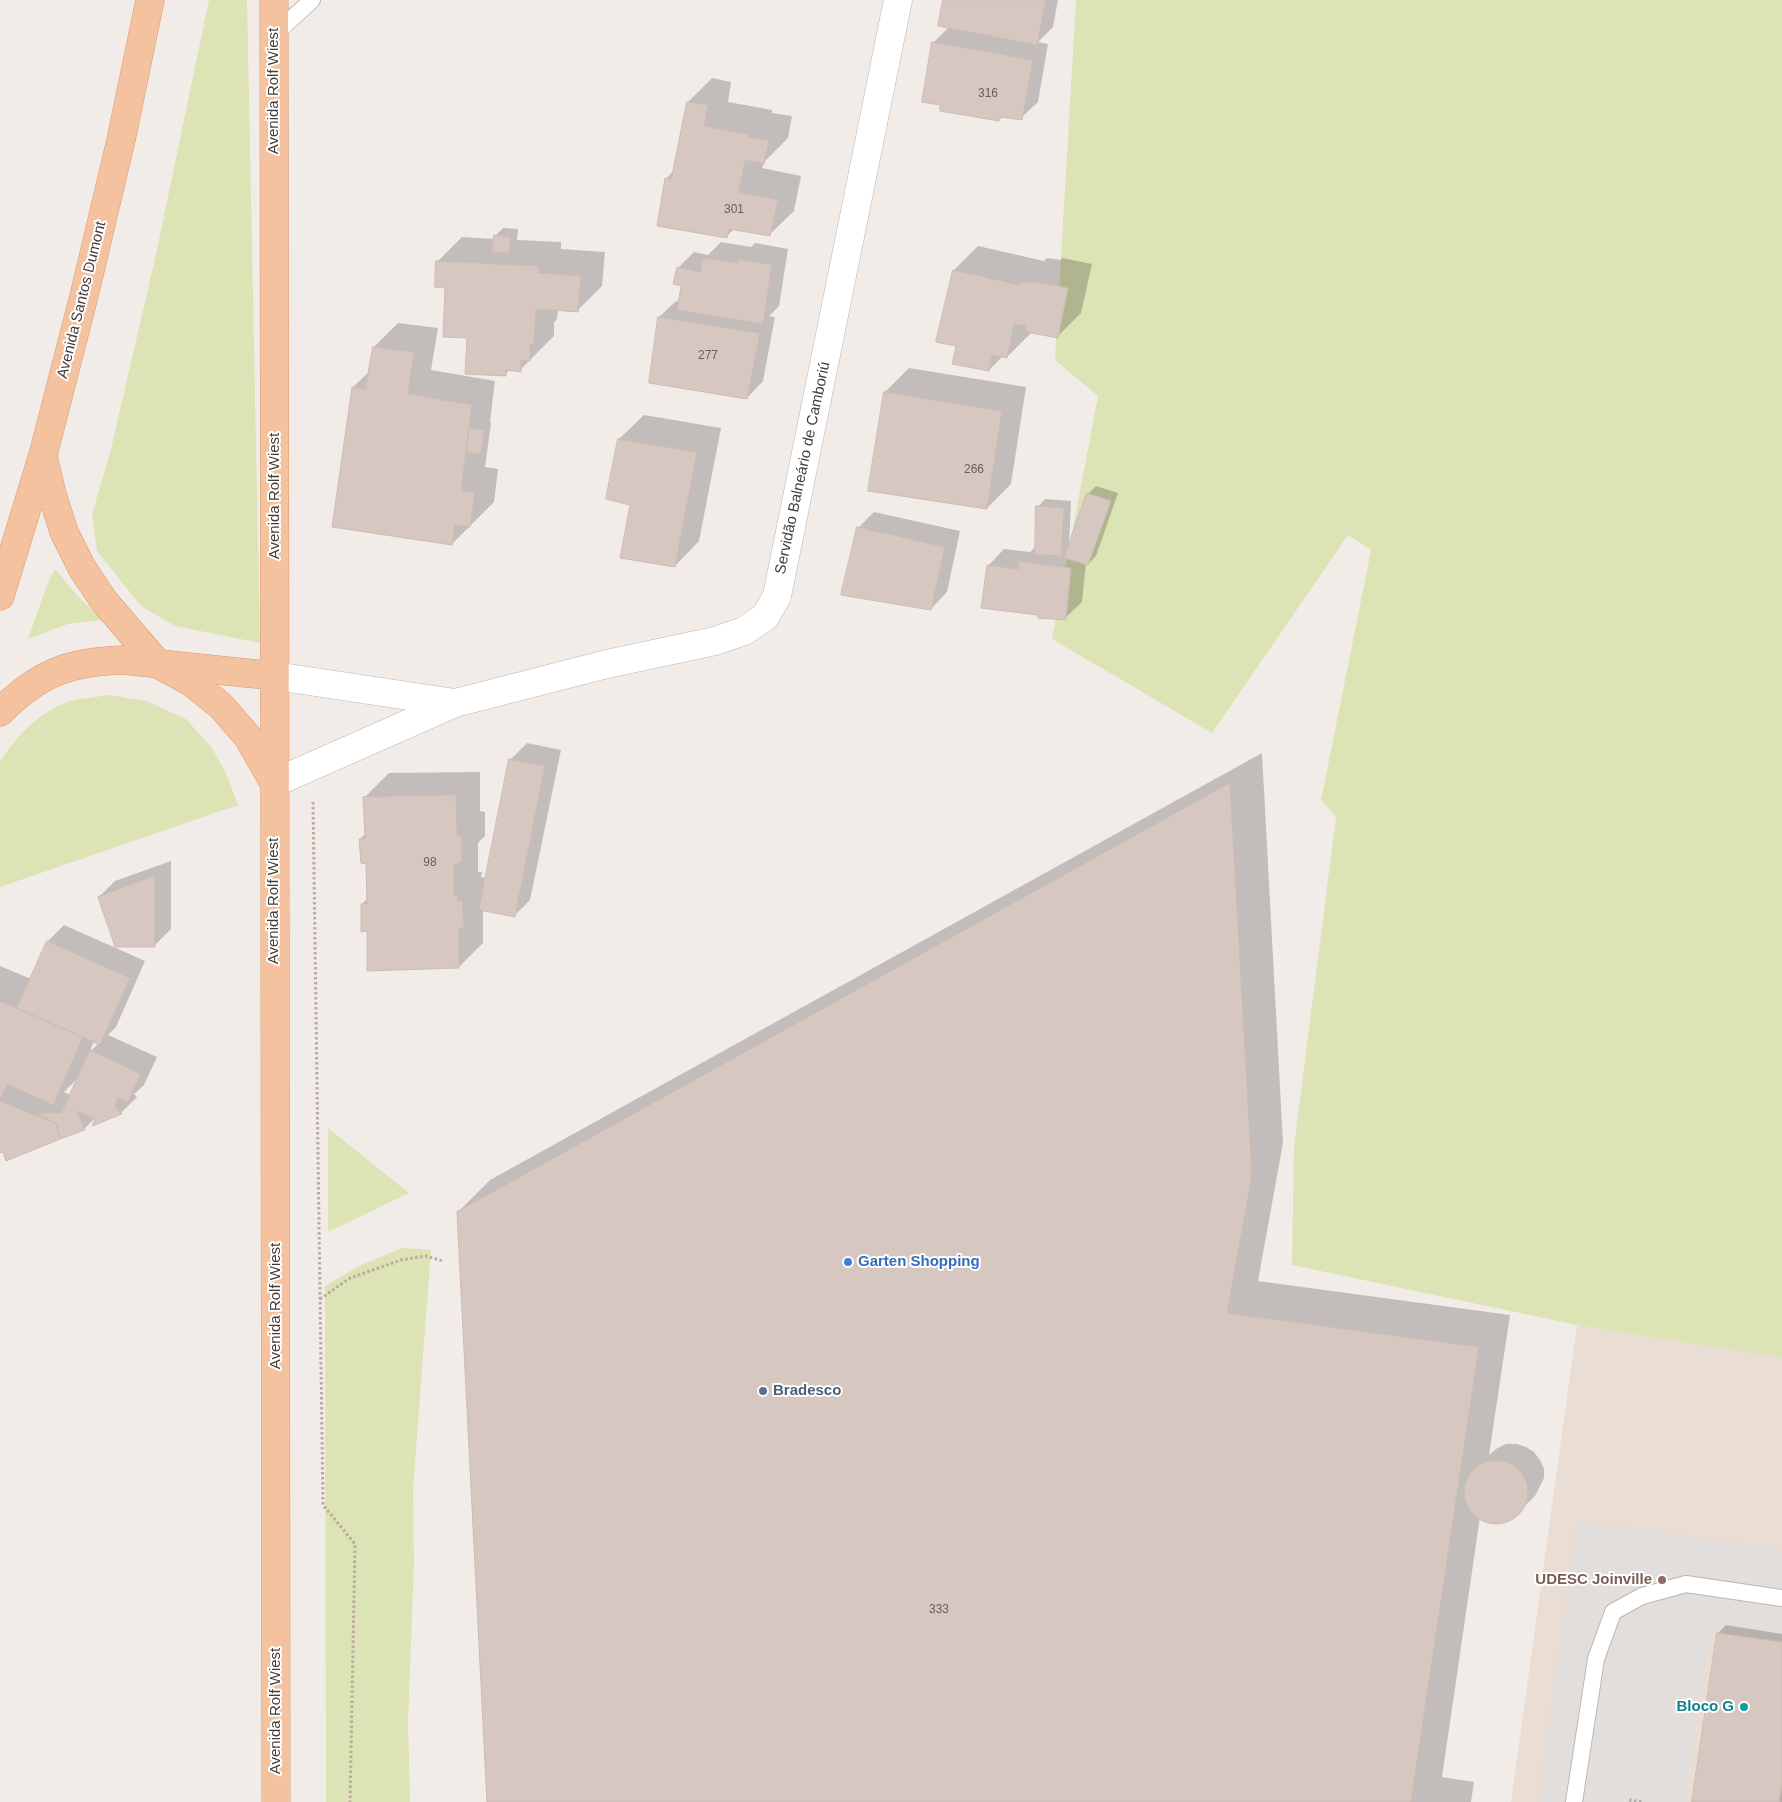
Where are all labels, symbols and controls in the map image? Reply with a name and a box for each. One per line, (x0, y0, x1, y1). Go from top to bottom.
street label: Avenida Rolf Wiest (265, 28, 283, 154)
house number: 316 (978, 87, 998, 101)
house number: 301 (724, 203, 744, 217)
street label: Avenida Santos Dumont (54, 219, 110, 381)
house number: 277 (698, 349, 718, 363)
street label: Servidão Balneário de Camboriú (772, 360, 834, 576)
street label: Avenida Rolf Wiest (266, 433, 284, 559)
house number: 266 (964, 463, 984, 477)
street label: Avenida Rolf Wiest (265, 838, 283, 964)
house number: 98 (423, 856, 437, 870)
street label: Avenida Rolf Wiest (267, 1243, 285, 1369)
place label: Garten Shopping (858, 1253, 980, 1271)
marker: Garten Shopping (842, 1256, 854, 1268)
place label: Bradesco (773, 1382, 841, 1400)
marker: Bradesco (757, 1385, 769, 1397)
place label: UDESC Joinville (1535, 1571, 1652, 1589)
marker: UDESC Joinville (1656, 1574, 1668, 1586)
house number: 333 (929, 1603, 949, 1617)
street label: Avenida Rolf Wiest (267, 1648, 285, 1774)
place label: Bloco G (1676, 1698, 1734, 1716)
marker: Bloco G (1738, 1701, 1750, 1713)

